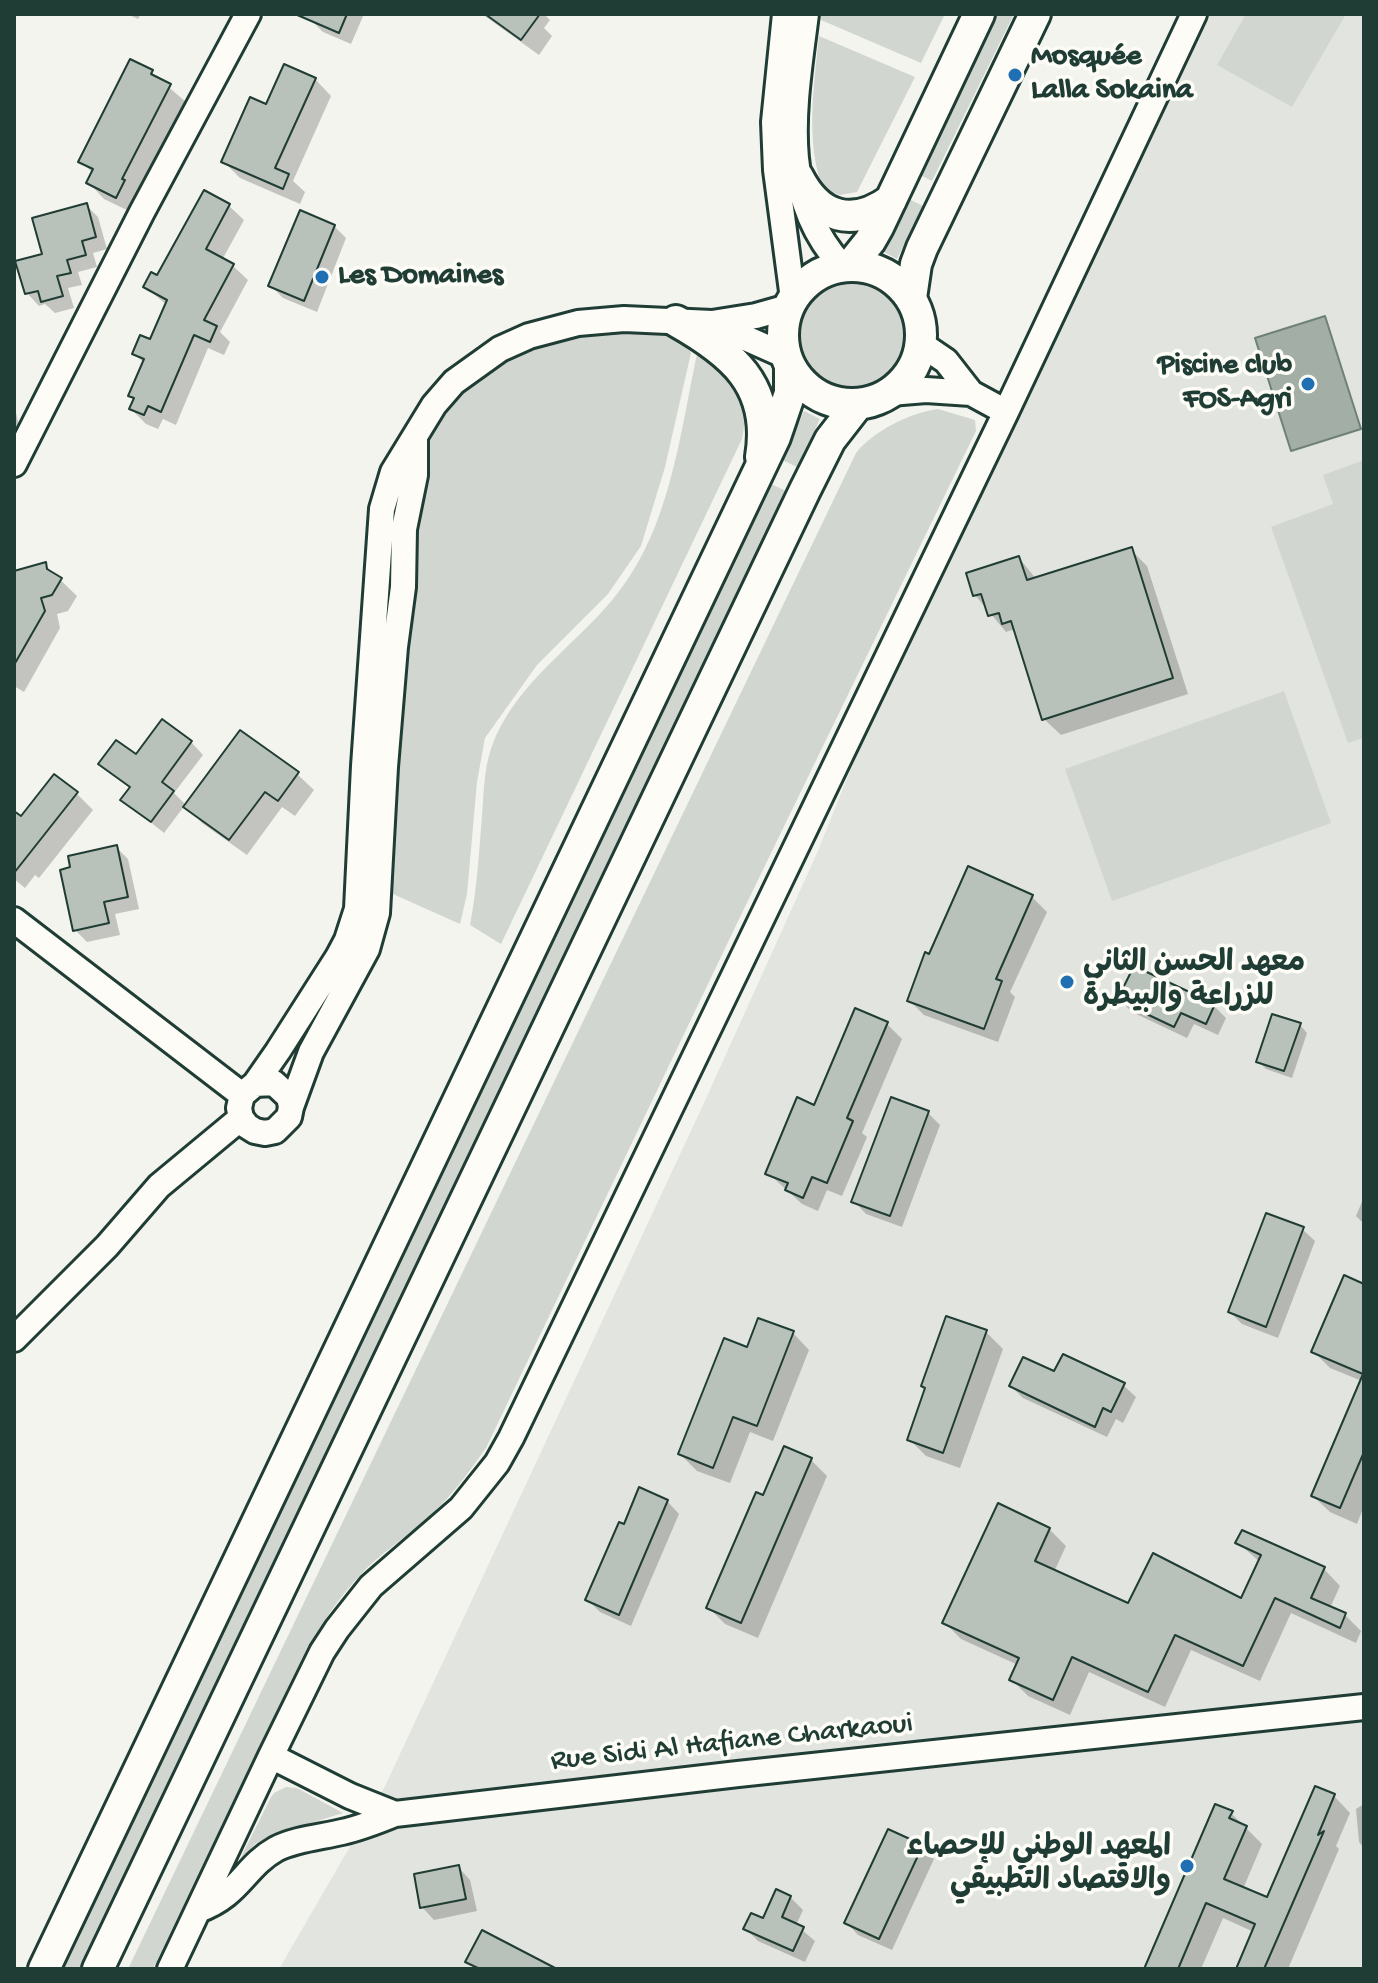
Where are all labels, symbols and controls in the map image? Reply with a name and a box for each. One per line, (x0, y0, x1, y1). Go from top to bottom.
place label: Mosquée Lalla Sokaina (1031, 40, 1193, 110)
marker: Mosquée Lalla Sokaina (1006, 66, 1024, 84)
place label: Les Domaines (338, 259, 503, 295)
marker: Les Domaines (313, 268, 331, 286)
place label: Piscine club FOS-Agri (1158, 349, 1292, 420)
marker: Piscine club FOS-Agri (1299, 375, 1317, 393)
place label: معهد الحسن الثاني للزراعة والبيطرة (1083, 947, 1305, 1018)
marker: معهد الحسن الثاني للزراعة والبيطرة (1058, 973, 1076, 991)
street label: Rue Sidi Al Hafiane Charkaoui (549, 1707, 915, 1781)
place label: المعهد الوطني للإحصاء والاقتصاد التطبيقي (906, 1831, 1171, 1902)
marker: المعهد الوطني للإحصاء والاقتصاد التطبيقي (1178, 1857, 1196, 1875)

